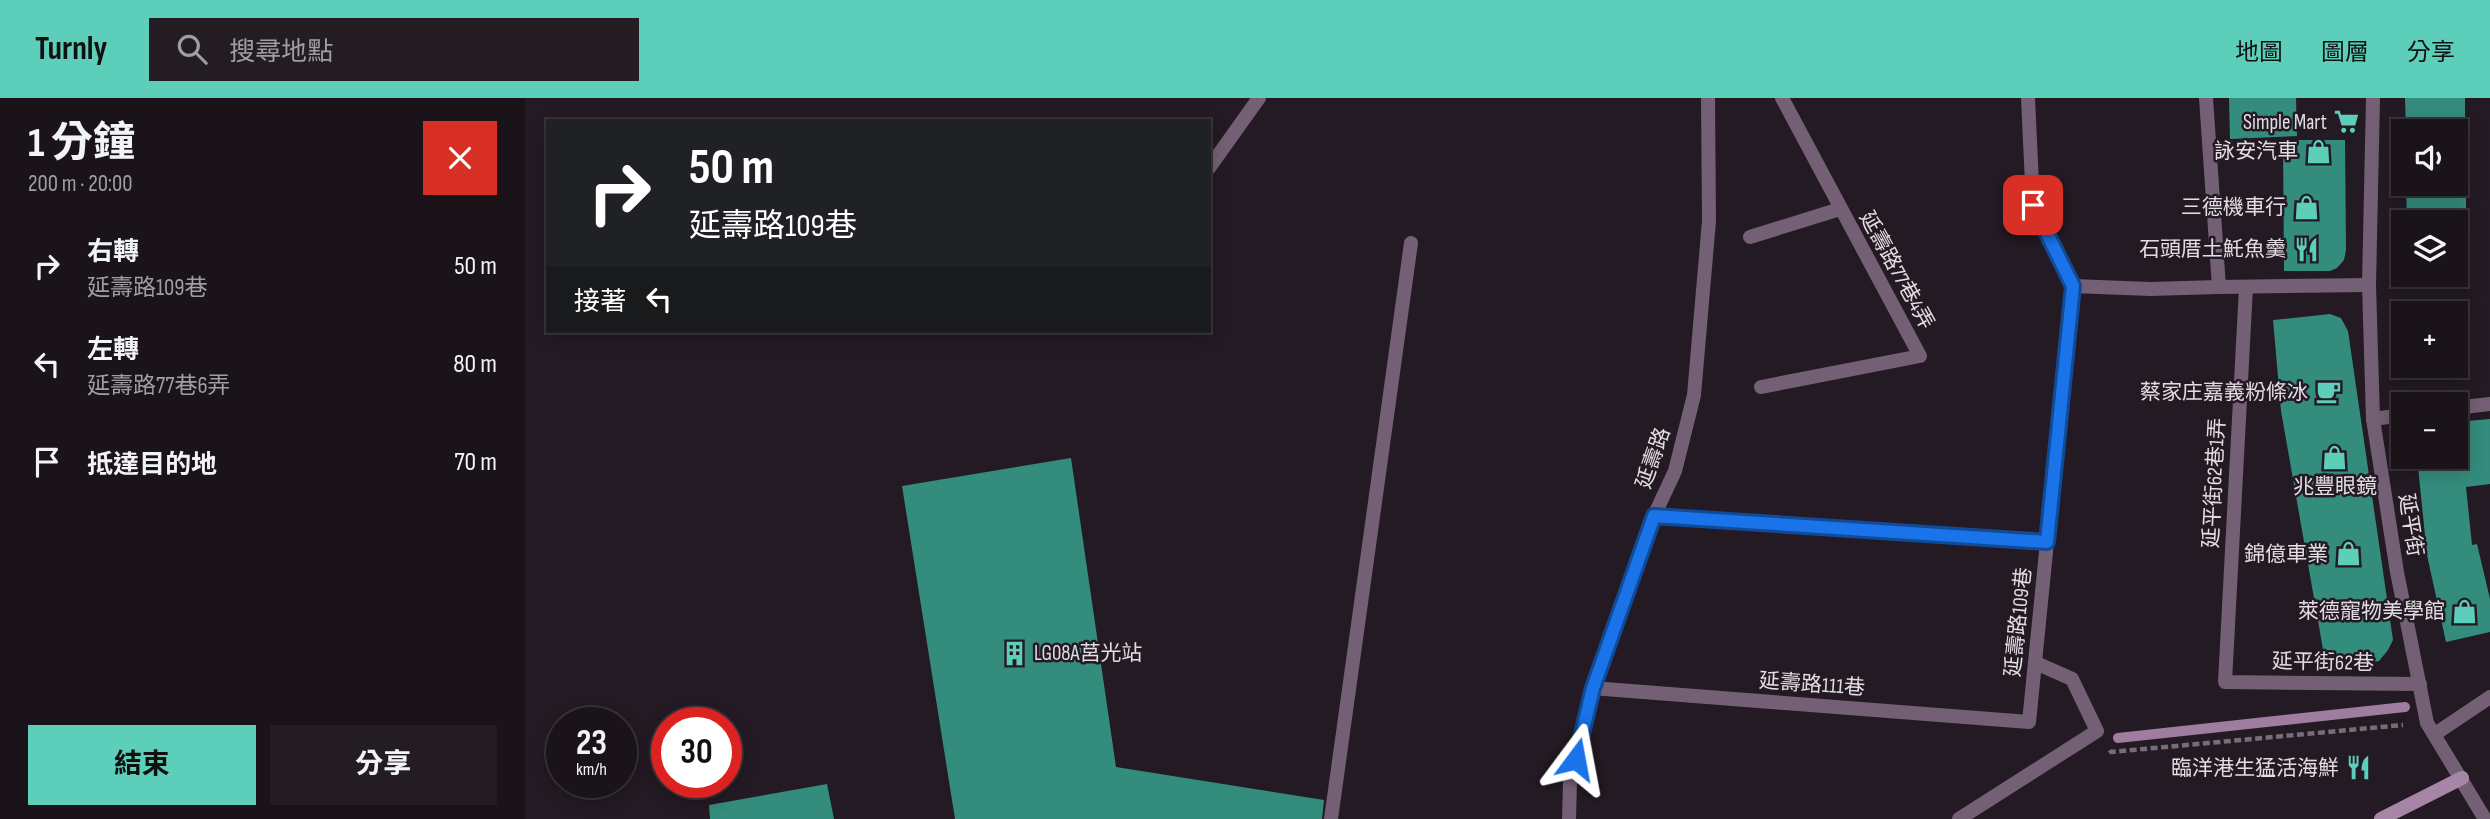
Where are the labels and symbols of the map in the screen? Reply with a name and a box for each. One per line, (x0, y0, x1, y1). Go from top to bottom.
supermarket icon: Simple Mart (2333, 108, 2361, 136)
place label: Simple Mart (2243, 110, 2327, 135)
shop icon: 詠安汽車 (2304, 137, 2332, 165)
place label: 詠安汽車 (2214, 139, 2298, 164)
pin (2003, 175, 2063, 235)
shop icon: 三德機車行 (2292, 193, 2320, 221)
place label: 三德機車行 (2181, 195, 2286, 220)
street label: 延壽路77巷4弄 (1854, 207, 1939, 333)
restaurant icon: 石頭厝土魠魚羹 (2292, 235, 2320, 263)
place label: 石頭厝土魠魚羹 (2139, 237, 2286, 262)
cafe icon: 蔡家庄嘉義粉條冰 (2314, 378, 2342, 406)
place label: 蔡家庄嘉義粉條冰 (2140, 380, 2308, 405)
street label: 延平街62巷1弄 (2199, 417, 2230, 549)
street label: 延壽路 (1631, 424, 1676, 492)
shop icon: 兆豐眼鏡 (2321, 443, 2349, 471)
place label: 兆豐眼鏡 (2293, 474, 2377, 499)
street label: 延平街 (2393, 492, 2428, 558)
shop icon: 錦億車業 (2334, 540, 2362, 568)
place label: 錦億車業 (2244, 542, 2328, 567)
street label: 延壽路109巷 (2000, 566, 2037, 678)
shop icon: 萊德寵物美學館 (2451, 597, 2479, 625)
place label: 萊德寵物美學館 (2298, 599, 2445, 624)
building icon: LG08A莒光站 (1000, 639, 1028, 667)
place label: LG08A莒光站 (1034, 641, 1143, 666)
street label: 延平街62巷 (2272, 649, 2374, 676)
street label: 延壽路111巷 (1758, 668, 1866, 701)
speed limit sign: 30 (651, 707, 742, 798)
position arrow (1539, 722, 1613, 796)
restaurant icon: 臨洋港生猛活海鮮 (2345, 754, 2373, 782)
place label: 臨洋港生猛活海鮮 (2171, 756, 2339, 781)

